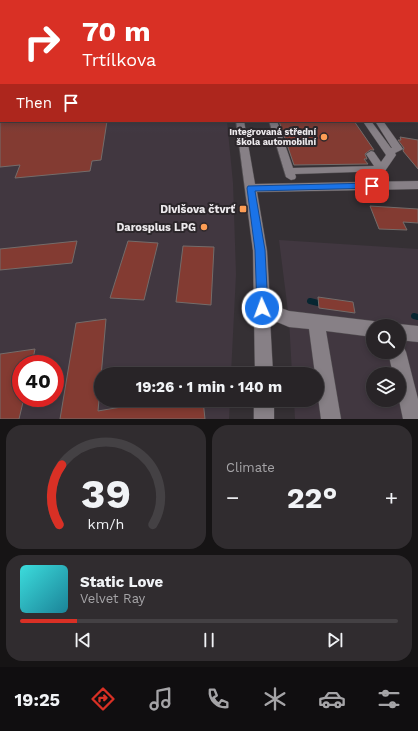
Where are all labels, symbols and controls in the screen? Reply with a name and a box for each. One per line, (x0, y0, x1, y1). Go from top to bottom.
text: 70 m (82, 15, 151, 48)
icon: right (16, 16, 68, 68)
text: Trtílkova (82, 49, 156, 70)
icon: arrive (60, 92, 82, 114)
text: Then (16, 94, 52, 112)
place label: Integrovaná střední škola automobilní (229, 127, 316, 147)
marker: Integrovaná střední škola automobilní (319, 132, 329, 142)
pin (355, 169, 389, 203)
icon: arrive (361, 175, 383, 197)
place label: Divišova čtvrť (160, 203, 236, 216)
marker: Divišova čtvrť (238, 204, 248, 214)
place label: Darosplus LPG (116, 221, 196, 234)
marker: Darosplus LPG (199, 222, 209, 232)
position arrow (241, 287, 283, 329)
map controls (366, 319, 406, 407)
button: search (366, 319, 406, 359)
speed limit sign: 40 (12, 355, 64, 407)
button: layers (366, 367, 406, 407)
text: 19:26 · 1 min · 140 m (136, 378, 282, 396)
text: Climate (226, 460, 275, 475)
text: 39 (81, 469, 131, 518)
text: 22° (287, 480, 337, 515)
text: − (226, 485, 239, 510)
text: + (385, 485, 398, 510)
text: km/h (88, 516, 124, 532)
text: Static Love (80, 573, 163, 591)
text: Velvet Ray (80, 591, 145, 606)
icon: previous (72, 629, 94, 651)
icon: pause (198, 629, 220, 651)
icon: next (324, 629, 346, 651)
icon: directions (89, 685, 117, 713)
icon: music (147, 685, 175, 713)
icon: phone (204, 685, 232, 713)
icon: climate (261, 685, 289, 713)
icon: car (318, 685, 346, 713)
icon: filters (375, 685, 403, 713)
text: 19:25 (15, 689, 60, 710)

